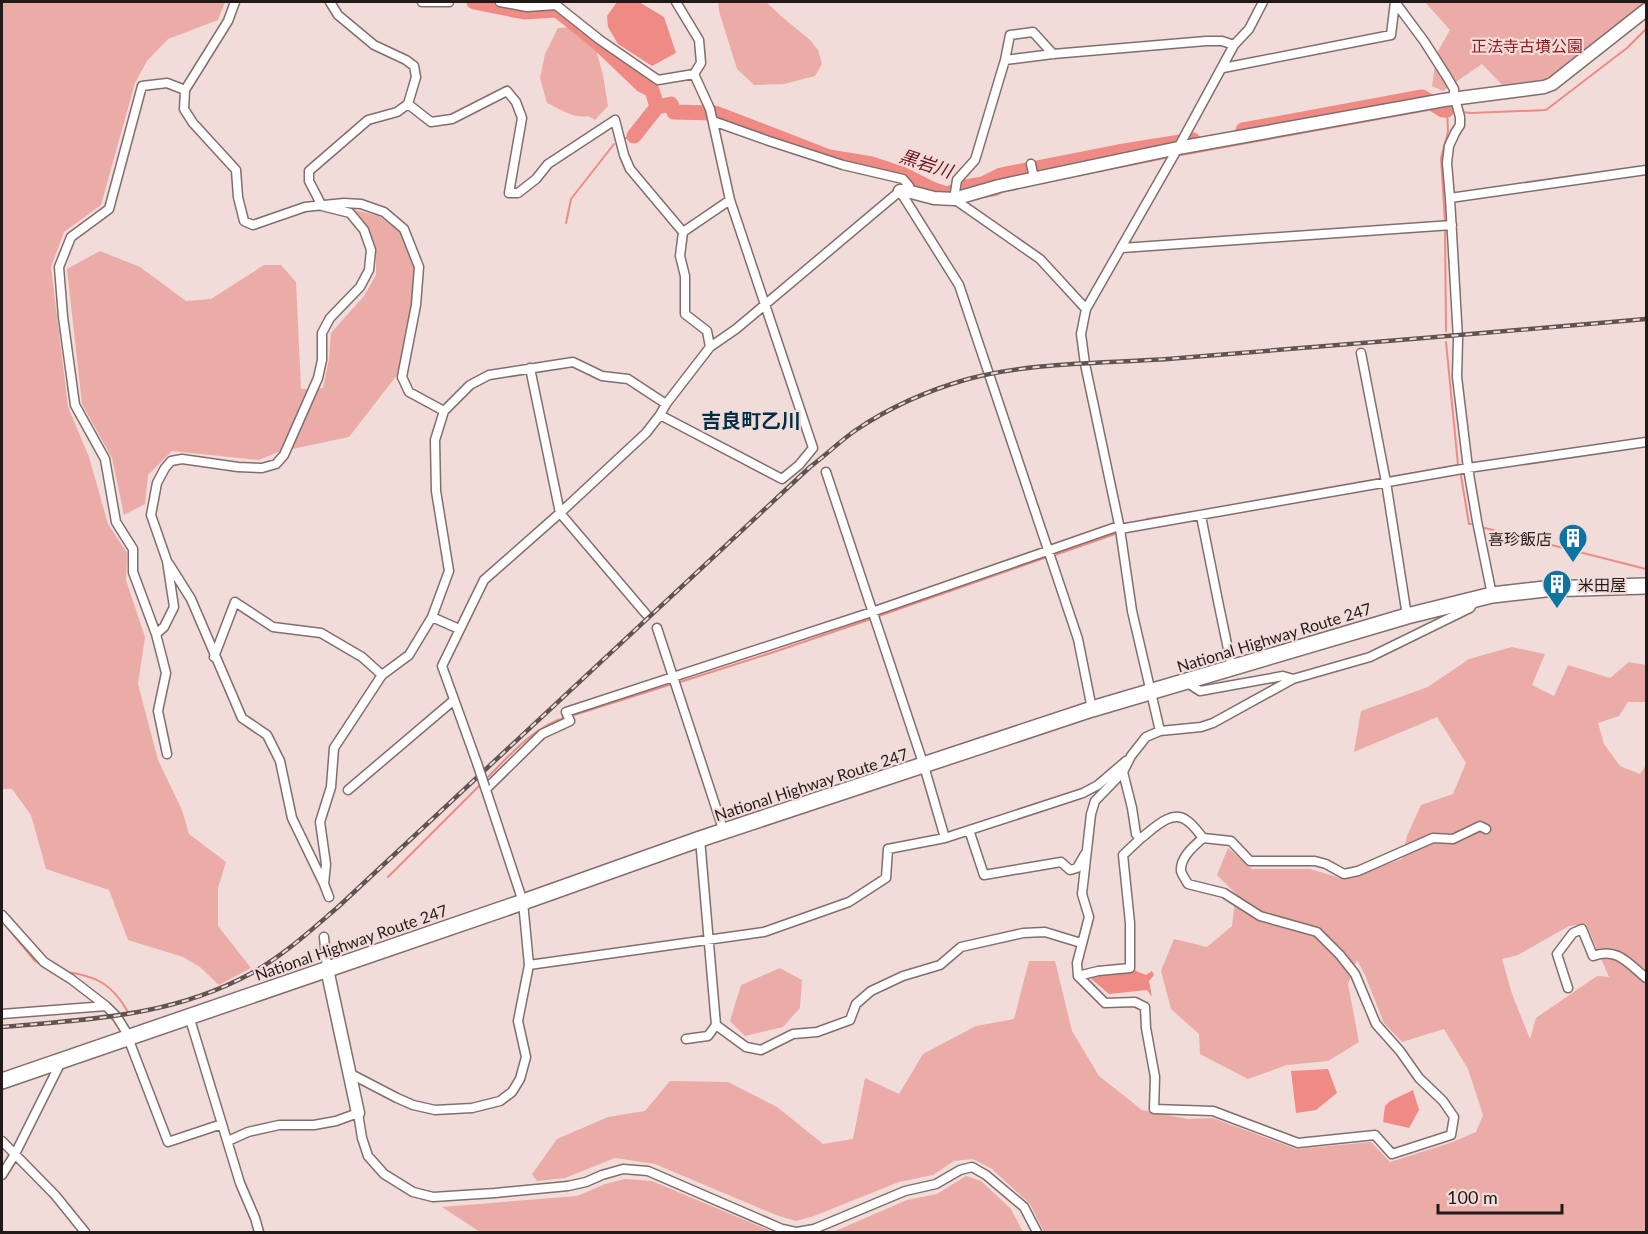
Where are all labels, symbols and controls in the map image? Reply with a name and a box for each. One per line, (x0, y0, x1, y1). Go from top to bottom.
park label: 正法寺古墳公園 (1471, 36, 1583, 55)
water label: 黒岩川 (897, 144, 957, 182)
district label: 吉良町乙川 (701, 408, 801, 432)
building icon: 喜珍飯店 (1557, 522, 1589, 564)
place label: 喜珍飯店 (1488, 529, 1552, 548)
building icon: 米田屋 (1541, 568, 1573, 610)
place label: 米田屋 (1578, 575, 1626, 594)
street label: National Highway Route 247 (1174, 598, 1374, 676)
street label: National Highway Route 247 (712, 744, 910, 824)
street label: National Highway Route 247 (252, 900, 450, 984)
scale bar (1438, 1177, 1562, 1215)
text: 100 m (1447, 1186, 1498, 1208)

